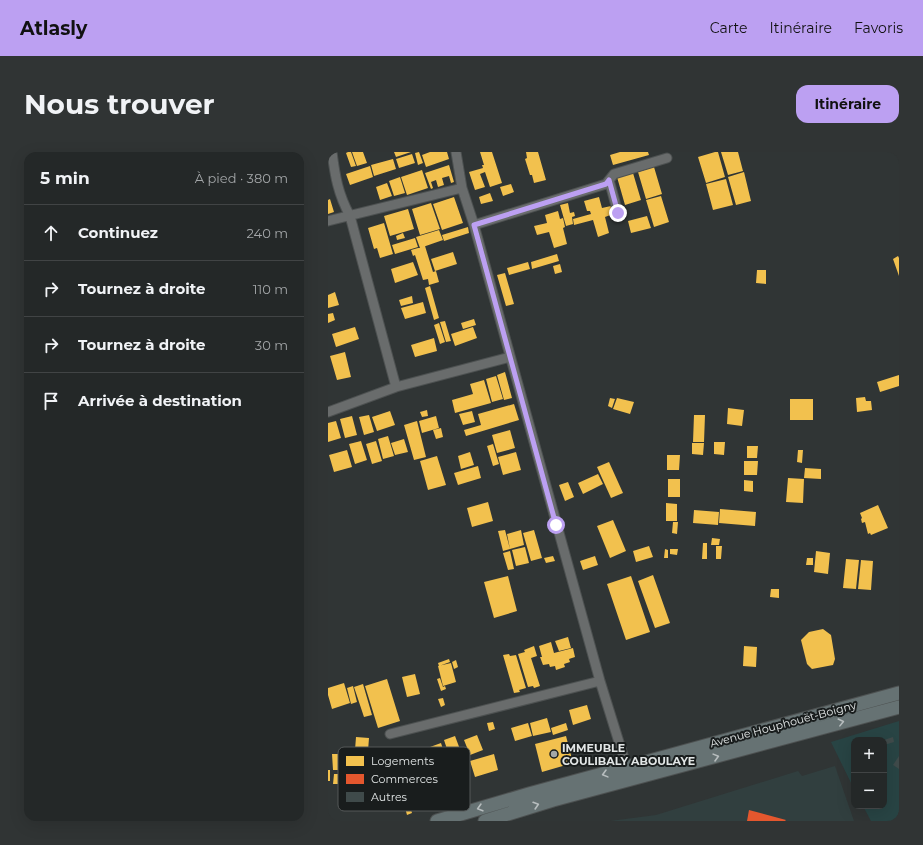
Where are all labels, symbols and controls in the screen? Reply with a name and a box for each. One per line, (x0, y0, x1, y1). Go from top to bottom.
text: Atlasly (20, 17, 87, 40)
text: Carte (710, 19, 747, 37)
text: Itinéraire (769, 19, 832, 37)
text: Favoris (854, 19, 903, 37)
button: Itinéraire (796, 85, 899, 123)
text: Nous trouver (24, 87, 215, 121)
text: 5 min (40, 168, 90, 188)
text: À pied · 380 m (195, 170, 288, 186)
route end (609, 204, 627, 222)
icon: ahead (40, 222, 62, 244)
text: Continuez (78, 223, 158, 242)
text: 240 m (247, 225, 288, 241)
icon: right (40, 278, 62, 300)
text: Tournez à droite (78, 279, 206, 298)
text: 110 m (253, 281, 288, 297)
icon: right (40, 334, 62, 356)
text: Tournez à droite (78, 335, 206, 354)
text: 30 m (255, 337, 288, 353)
icon: arrive (40, 390, 62, 412)
text: Arrivée à destination (78, 391, 242, 410)
route start (547, 516, 565, 534)
street label: Avenue Houphouët-Boigny (708, 698, 858, 750)
one-way arrow (837, 718, 844, 727)
map controls (851, 737, 887, 809)
button: + (851, 737, 887, 773)
place label: IMMEUBLE COULIBALY ABOULAYE (562, 741, 695, 768)
legend (338, 747, 470, 811)
marker: IMMEUBLE COULIBALY ABOULAYE (549, 749, 559, 759)
one-way arrow (712, 753, 719, 762)
text: Logements (371, 754, 435, 768)
one-way arrow (602, 769, 609, 778)
text: Commerces (371, 772, 438, 786)
button: − (851, 773, 887, 809)
text: Autres (371, 790, 408, 804)
one-way arrow (532, 801, 539, 810)
one-way arrow (476, 804, 483, 812)

